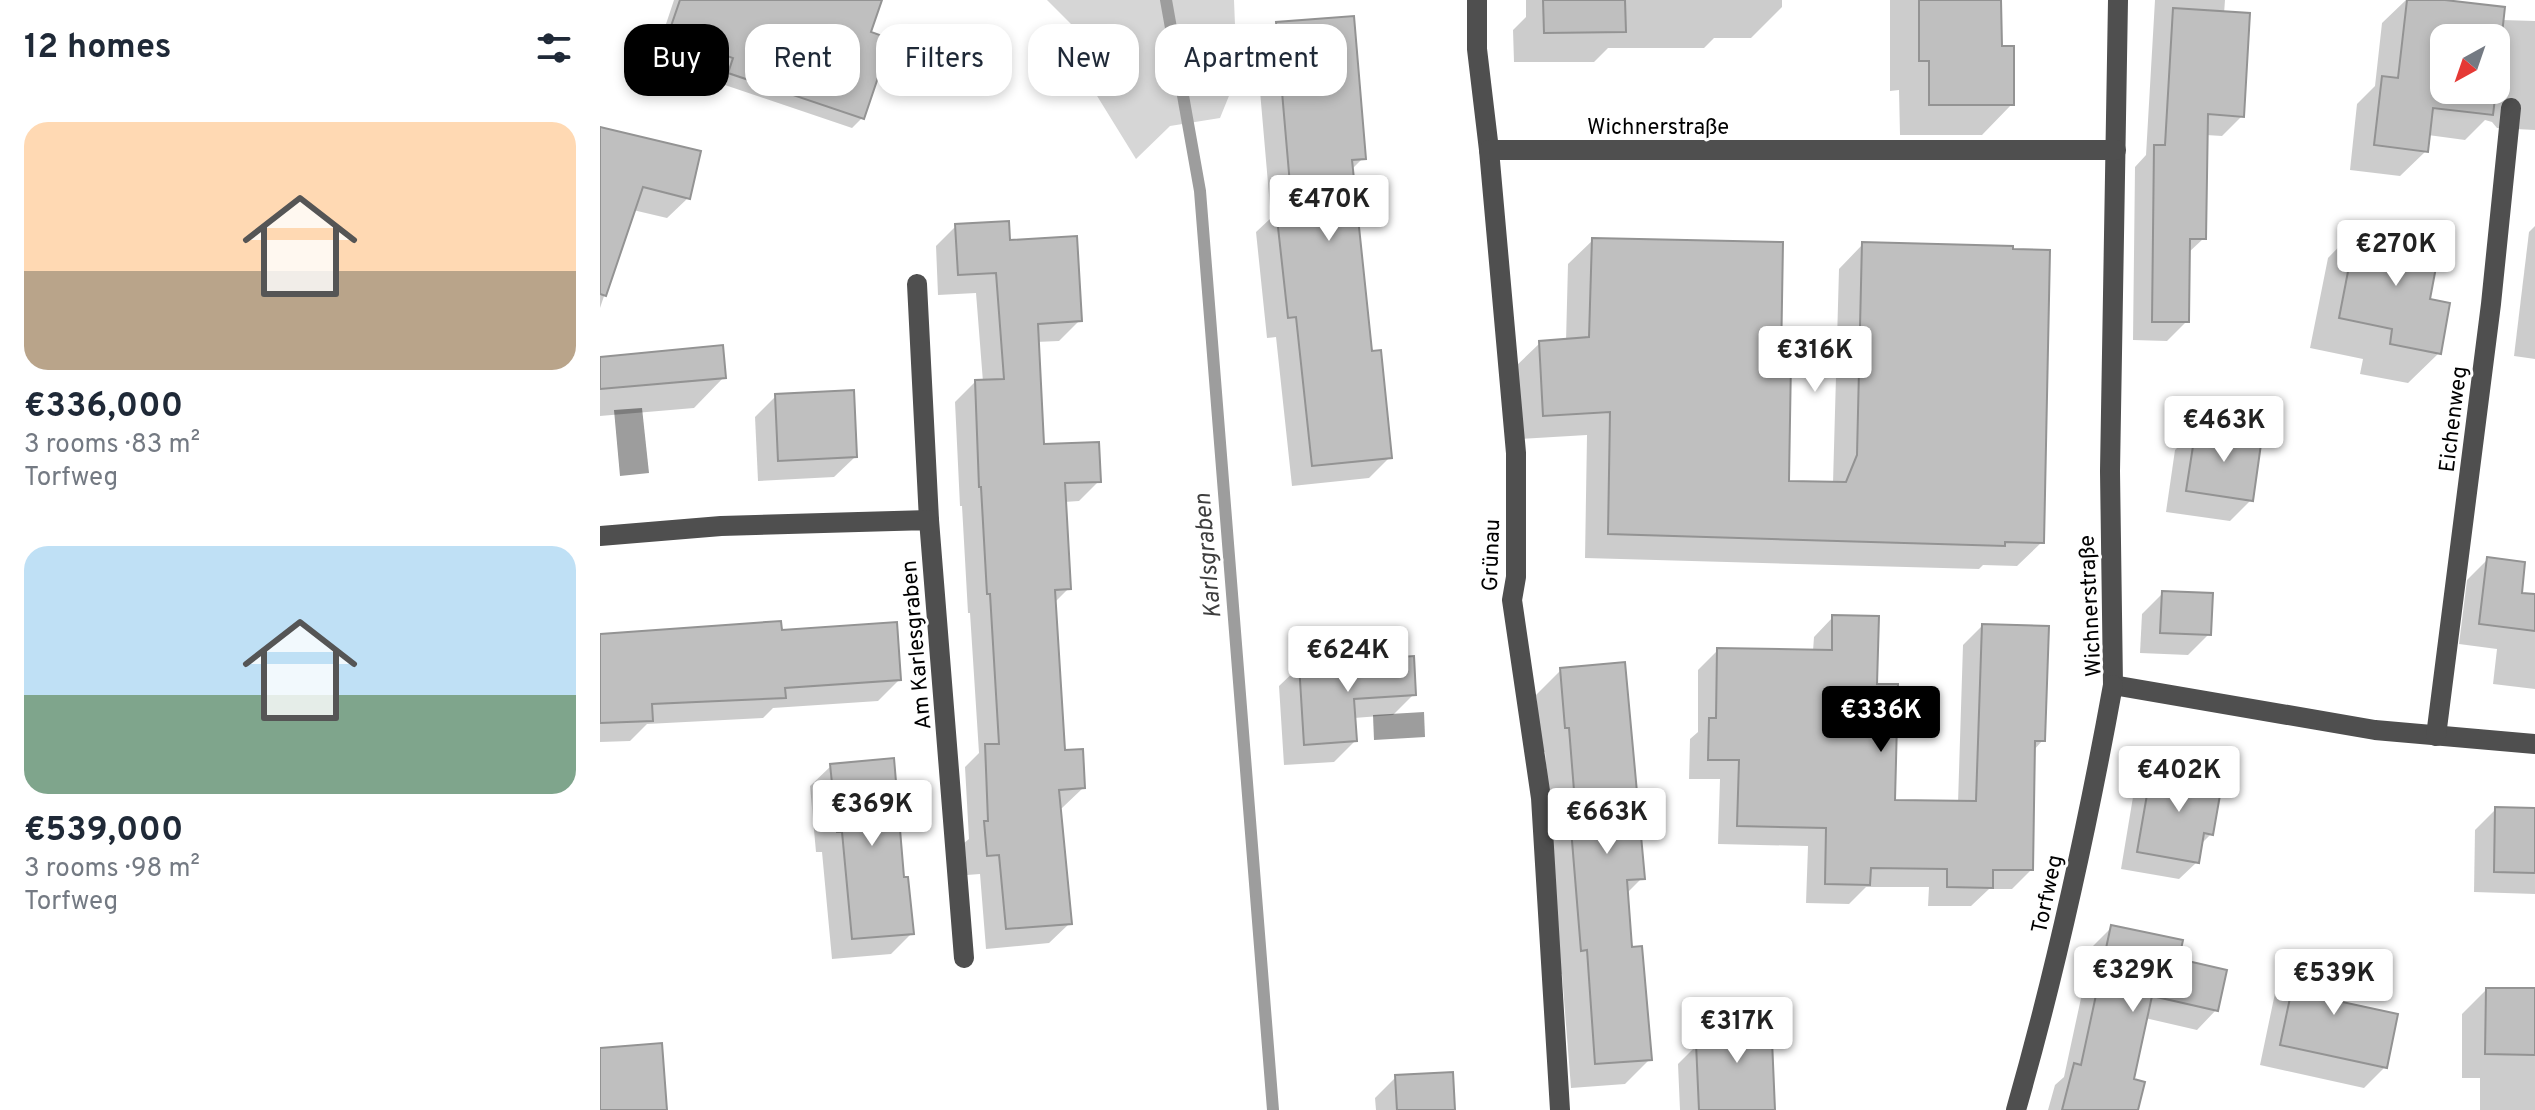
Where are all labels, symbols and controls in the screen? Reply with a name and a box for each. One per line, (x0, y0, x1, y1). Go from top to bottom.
chip: Buy (624, 24, 729, 96)
chip: Rent (745, 24, 860, 96)
chip: Filters (876, 24, 1012, 96)
chip: New (1028, 24, 1139, 96)
chip: Apartment (1155, 24, 1347, 96)
north arrow (2430, 24, 2510, 104)
map controls (2430, 24, 2510, 104)
icon: filters (532, 26, 576, 70)
text: 12 homes (24, 27, 171, 70)
street label: Wichnerstraße (1587, 115, 1729, 142)
icon: home (228, 174, 372, 318)
pin: €470K (1273, 175, 1385, 243)
text: €470K (1288, 184, 1370, 217)
pin: €270K (2340, 220, 2452, 288)
text: €270K (2355, 229, 2437, 262)
pin: €316K (1759, 326, 1871, 394)
text: €316K (1777, 335, 1853, 368)
street label: Eichenweg (2435, 365, 2474, 474)
text: €336,000 (24, 386, 183, 429)
pin: €463K (2168, 396, 2280, 464)
text: €463K (2182, 405, 2266, 438)
text: 3 rooms · 83 m² (24, 429, 200, 462)
text: Torfweg (24, 462, 118, 495)
water label: Karlsgraben (1189, 492, 1229, 620)
street label: Grünau (1478, 518, 1507, 592)
street label: Wichnerstraße (2074, 534, 2109, 678)
street label: Am Karlesgraben (897, 559, 938, 731)
icon: home (228, 598, 372, 742)
pin: €624K (1292, 626, 1404, 694)
text: €624K (1306, 635, 1390, 668)
pin: €336K (1825, 686, 1937, 754)
text: €336K (1840, 695, 1922, 728)
pin: €402K (2123, 746, 2235, 814)
text: €402K (2137, 755, 2221, 788)
pin: €369K (816, 780, 928, 848)
pin: €663K (1551, 788, 1663, 856)
text: €369K (831, 789, 913, 822)
text: €663K (1566, 797, 1648, 830)
text: €539,000 (24, 810, 183, 853)
text: 3 rooms · 98 m² (24, 853, 200, 886)
street label: Torfweg (2027, 853, 2070, 936)
text: Torfweg (24, 886, 118, 919)
pin: €329K (2077, 946, 2189, 1014)
pin: €539K (2278, 949, 2390, 1017)
text: €329K (2092, 955, 2174, 988)
text: €539K (2293, 958, 2375, 991)
pin: €317K (1681, 997, 1793, 1065)
text: €317K (1700, 1006, 1774, 1039)

